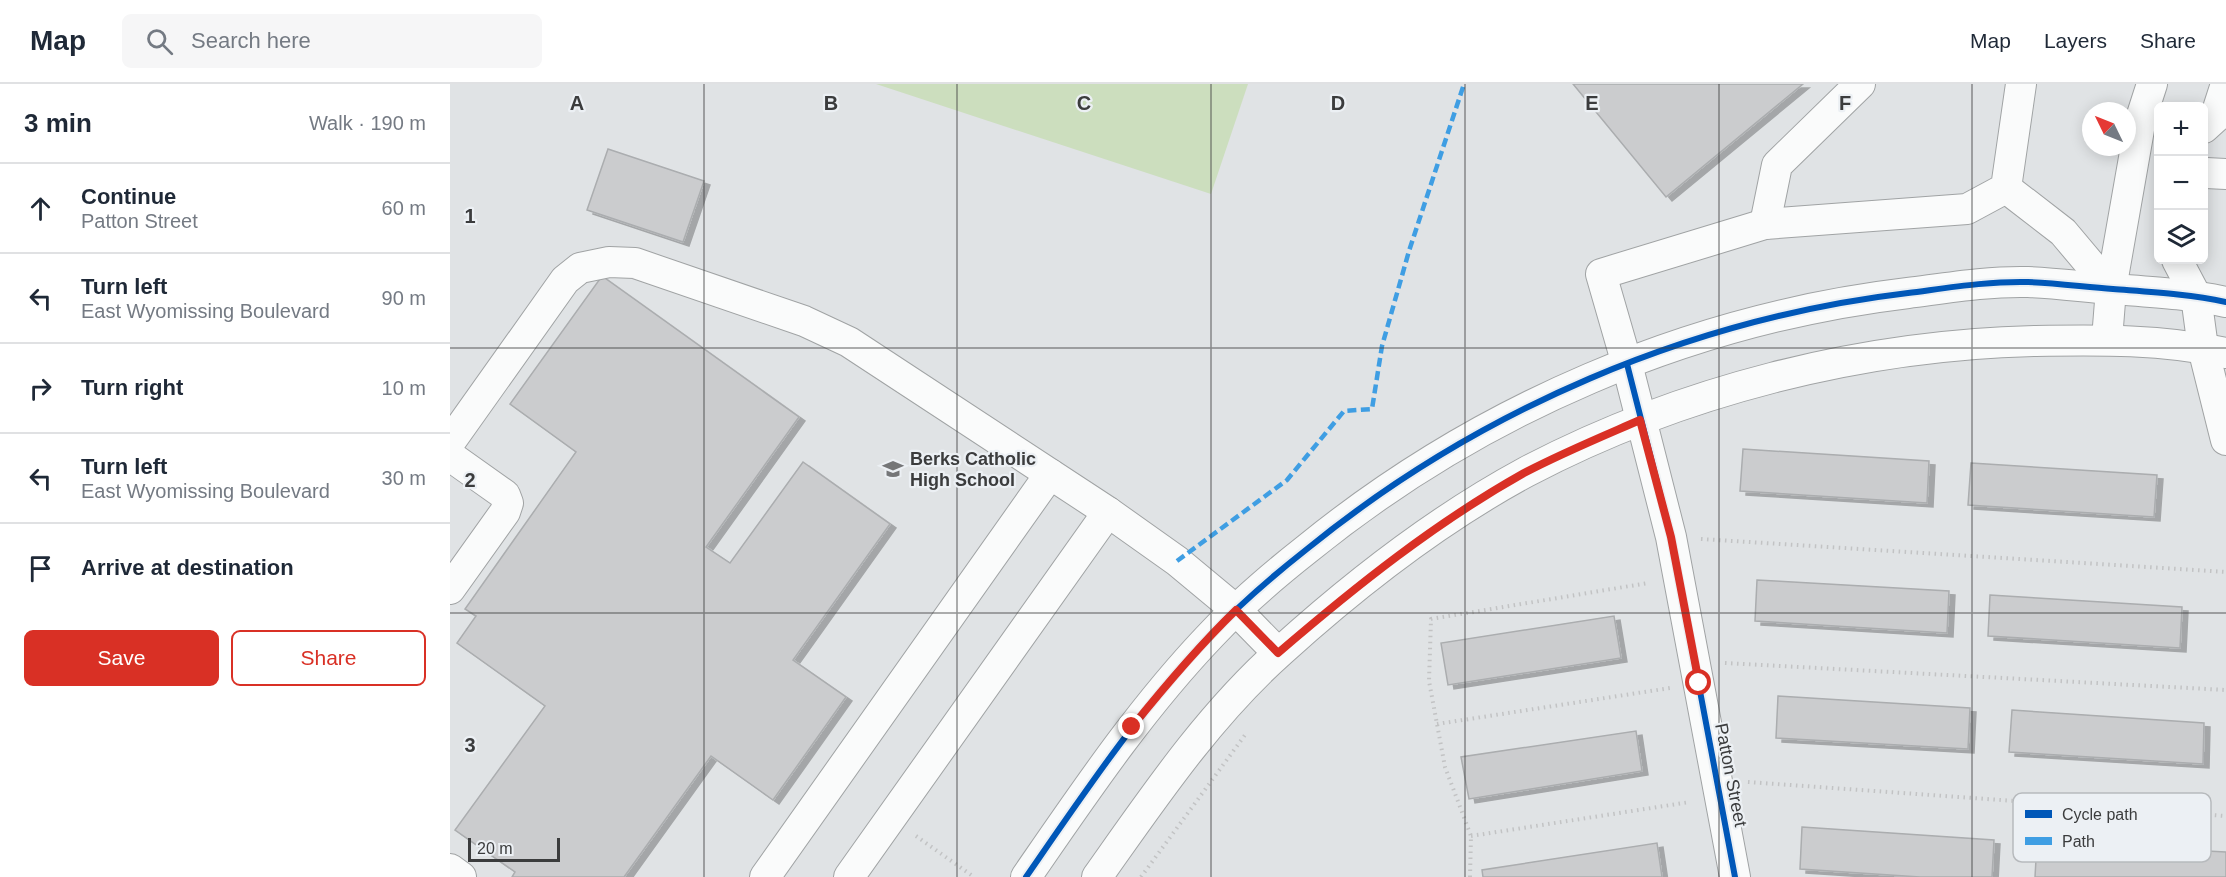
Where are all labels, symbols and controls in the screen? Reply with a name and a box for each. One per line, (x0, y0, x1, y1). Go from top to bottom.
search box (122, 14, 542, 68)
text: Map (30, 25, 86, 56)
icon: search (143, 25, 176, 58)
text: Search here (191, 28, 311, 53)
text: Map (1970, 29, 2011, 52)
text: Layers (2044, 29, 2107, 52)
text: Share (2140, 29, 2196, 52)
text: A (570, 92, 584, 114)
text: B (824, 92, 838, 114)
text: C (1077, 92, 1091, 114)
text: D (1331, 92, 1345, 114)
text: E (1585, 92, 1599, 114)
text: F (1839, 92, 1851, 114)
north arrow (2082, 102, 2136, 156)
map controls (2154, 102, 2208, 264)
button: + (2154, 102, 2208, 156)
text: 3 min (24, 108, 92, 138)
text: Walk · 190 m (309, 112, 426, 134)
button: − (2154, 156, 2208, 210)
text: Continue (81, 184, 176, 209)
icon: ahead (24, 192, 57, 225)
text: 60 m (382, 197, 426, 219)
text: 1 (464, 205, 476, 227)
text: Patton Street (81, 210, 198, 232)
button: layers (2154, 210, 2208, 264)
text: Turn left (81, 274, 167, 299)
icon: left (24, 282, 57, 315)
text: 90 m (382, 287, 426, 309)
text: East Wyomissing Boulevard (81, 300, 330, 322)
icon: right (24, 372, 57, 405)
text: Turn right (81, 375, 183, 400)
text: 10 m (382, 377, 426, 399)
place label: Berks Catholic High School (910, 449, 1036, 490)
text: Turn left (81, 454, 167, 479)
school or university icon: Berks Catholic High School (881, 457, 905, 481)
icon: left (24, 462, 57, 495)
text: 30 m (382, 467, 426, 489)
text: 2 (464, 469, 476, 491)
text: East Wyomissing Boulevard (81, 480, 330, 502)
icon: arrive (24, 552, 57, 585)
text: Arrive at destination (81, 555, 294, 580)
button: Save (24, 630, 219, 686)
button: Share (231, 630, 426, 686)
route start (1685, 669, 1711, 695)
route end (1118, 713, 1144, 739)
street label: Patton Street (1711, 722, 1751, 828)
text: 3 (464, 734, 476, 756)
legend (2013, 793, 2211, 862)
text: Cycle path (2062, 806, 2138, 823)
text: Path (2062, 833, 2095, 850)
scale bar (468, 835, 560, 862)
text: 20 m (477, 840, 513, 857)

